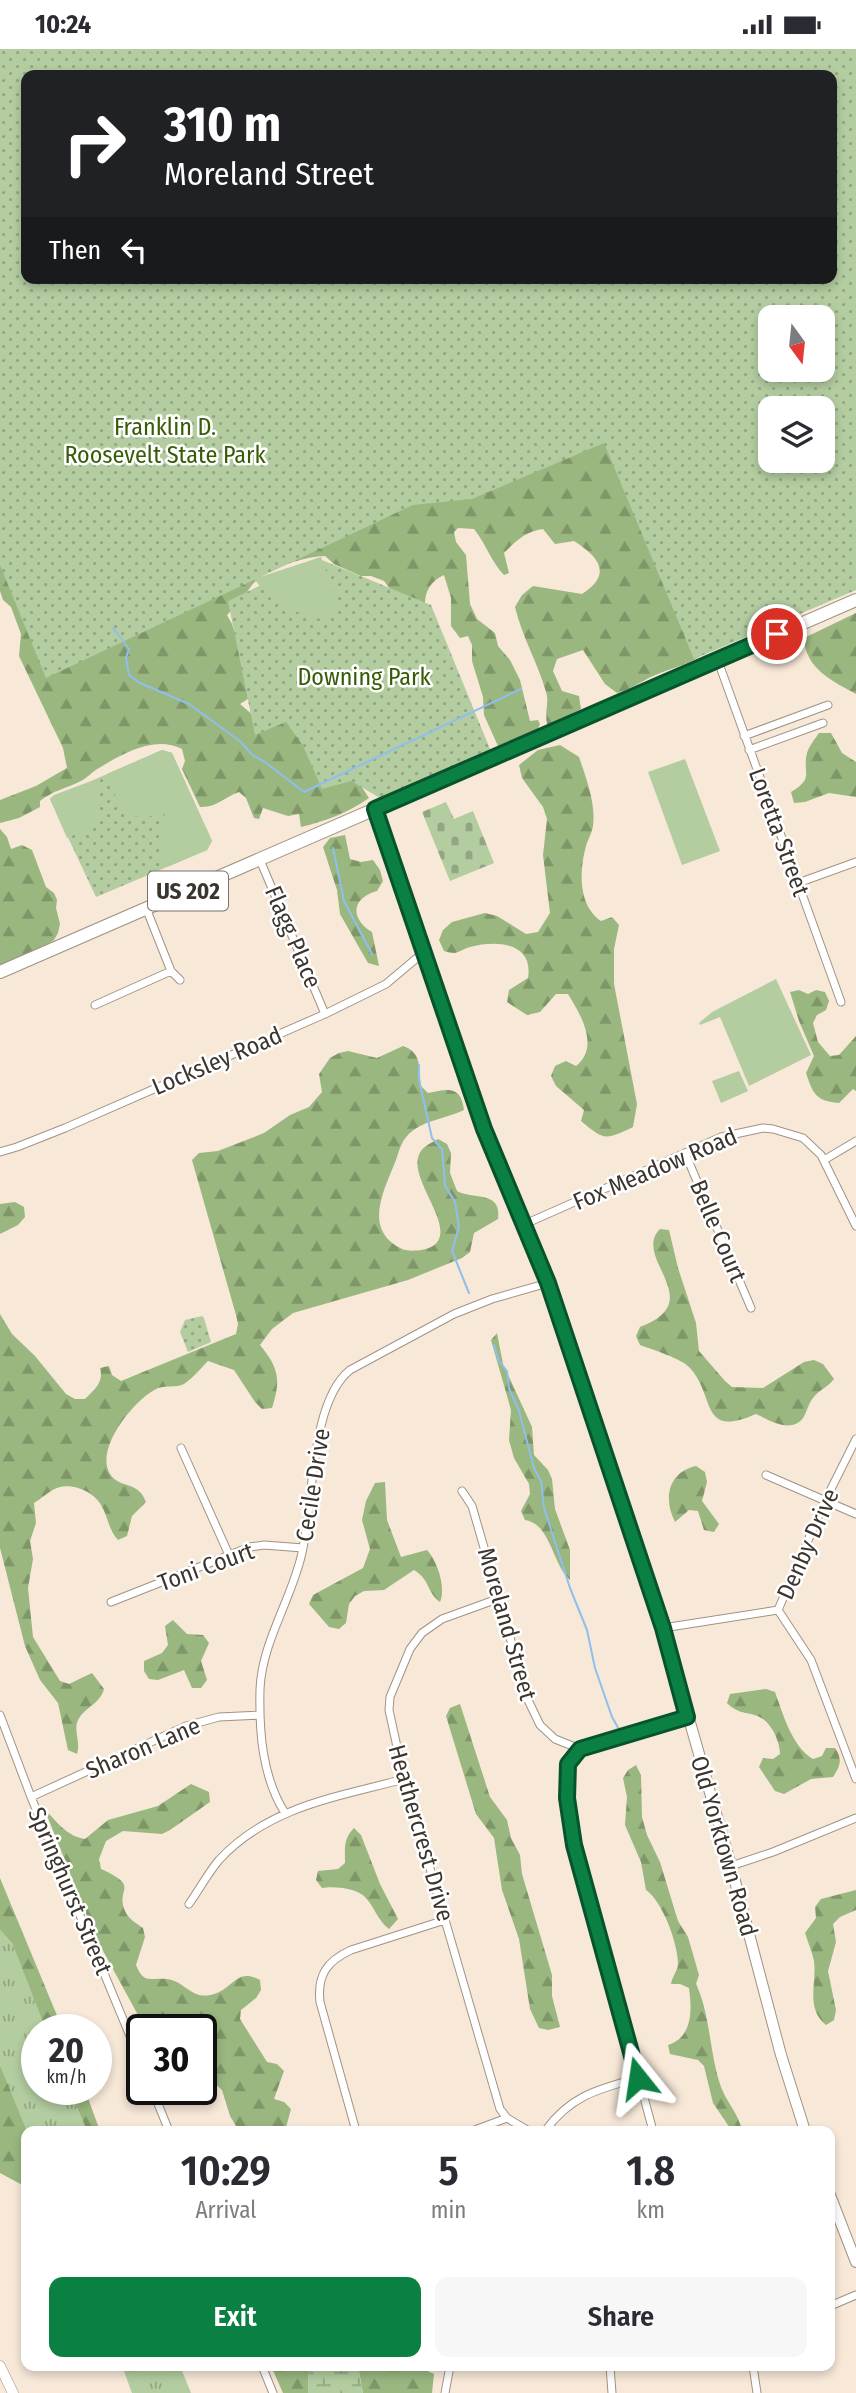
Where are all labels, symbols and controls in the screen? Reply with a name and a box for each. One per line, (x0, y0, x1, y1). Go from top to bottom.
text: 10:24 (35, 9, 91, 40)
text: 310 m (164, 95, 281, 154)
icon: right (49, 98, 140, 189)
text: Moreland Street (164, 155, 374, 193)
icon: left (115, 231, 153, 269)
text: Then (49, 235, 101, 266)
north arrow (758, 305, 835, 381)
map controls (758, 305, 835, 473)
button: layers (758, 396, 835, 473)
park label: Franklin D. Roosevelt State Park (64, 413, 266, 469)
pin (747, 604, 807, 664)
icon: arrive (758, 615, 796, 653)
park label: Downing Park (297, 663, 431, 691)
street label: Loretta Street (743, 764, 815, 900)
road number: US 202 (148, 871, 228, 911)
street label: Flagg Place (259, 882, 327, 992)
street label: Locksley Road (148, 1021, 286, 1101)
street label: Fox Meadow Road (569, 1122, 741, 1216)
street label: Belle Court (684, 1176, 752, 1286)
street label: Cecile Drive (290, 1426, 336, 1544)
street label: Denby Drive (771, 1484, 845, 1604)
street label: Toni Court (154, 1537, 258, 1597)
street label: Moreland Street (472, 1544, 542, 1704)
street label: Sharon Lane (82, 1711, 204, 1785)
street label: Heathercrest Drive (382, 1741, 460, 1925)
street label: Old Yorktown Road (685, 1753, 763, 1939)
street label: Springhurst Street (22, 1803, 118, 1979)
speed limit sign: 30 (126, 2014, 217, 2105)
text: 20 (49, 2029, 84, 2071)
position arrow (601, 2041, 675, 2115)
text: km/h (46, 2066, 87, 2088)
text: 10:29 (181, 2146, 271, 2196)
text: 5 (438, 2146, 459, 2196)
text: 1.8 (626, 2146, 675, 2196)
text: Arrival (195, 2196, 256, 2224)
text: min (431, 2196, 466, 2224)
text: km (636, 2196, 665, 2224)
button: Exit (49, 2277, 421, 2357)
button: Share (435, 2277, 807, 2357)

